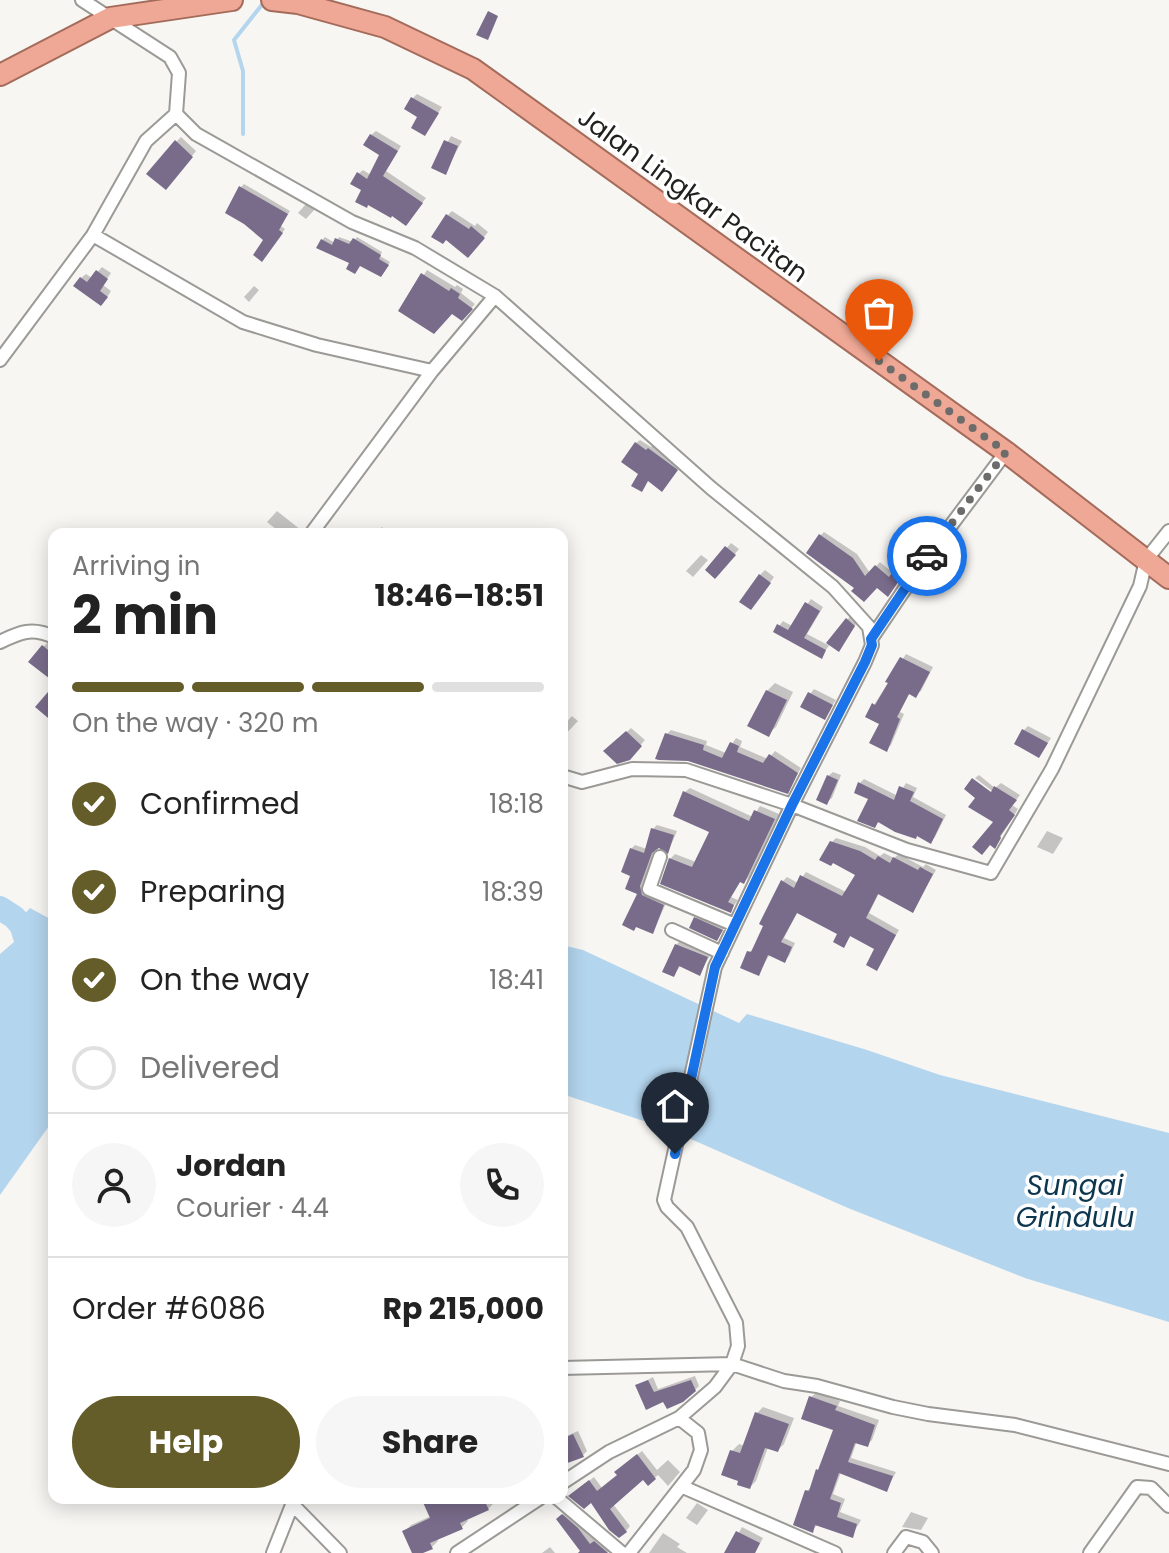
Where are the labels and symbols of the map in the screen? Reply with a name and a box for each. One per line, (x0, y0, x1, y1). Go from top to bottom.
street label: Jalan Lingkar Pacitan (570, 99, 816, 291)
pin (845, 279, 913, 361)
courier (887, 516, 967, 596)
pin (641, 1072, 709, 1154)
water label: Sungai Grindulu (1016, 1166, 1134, 1237)

